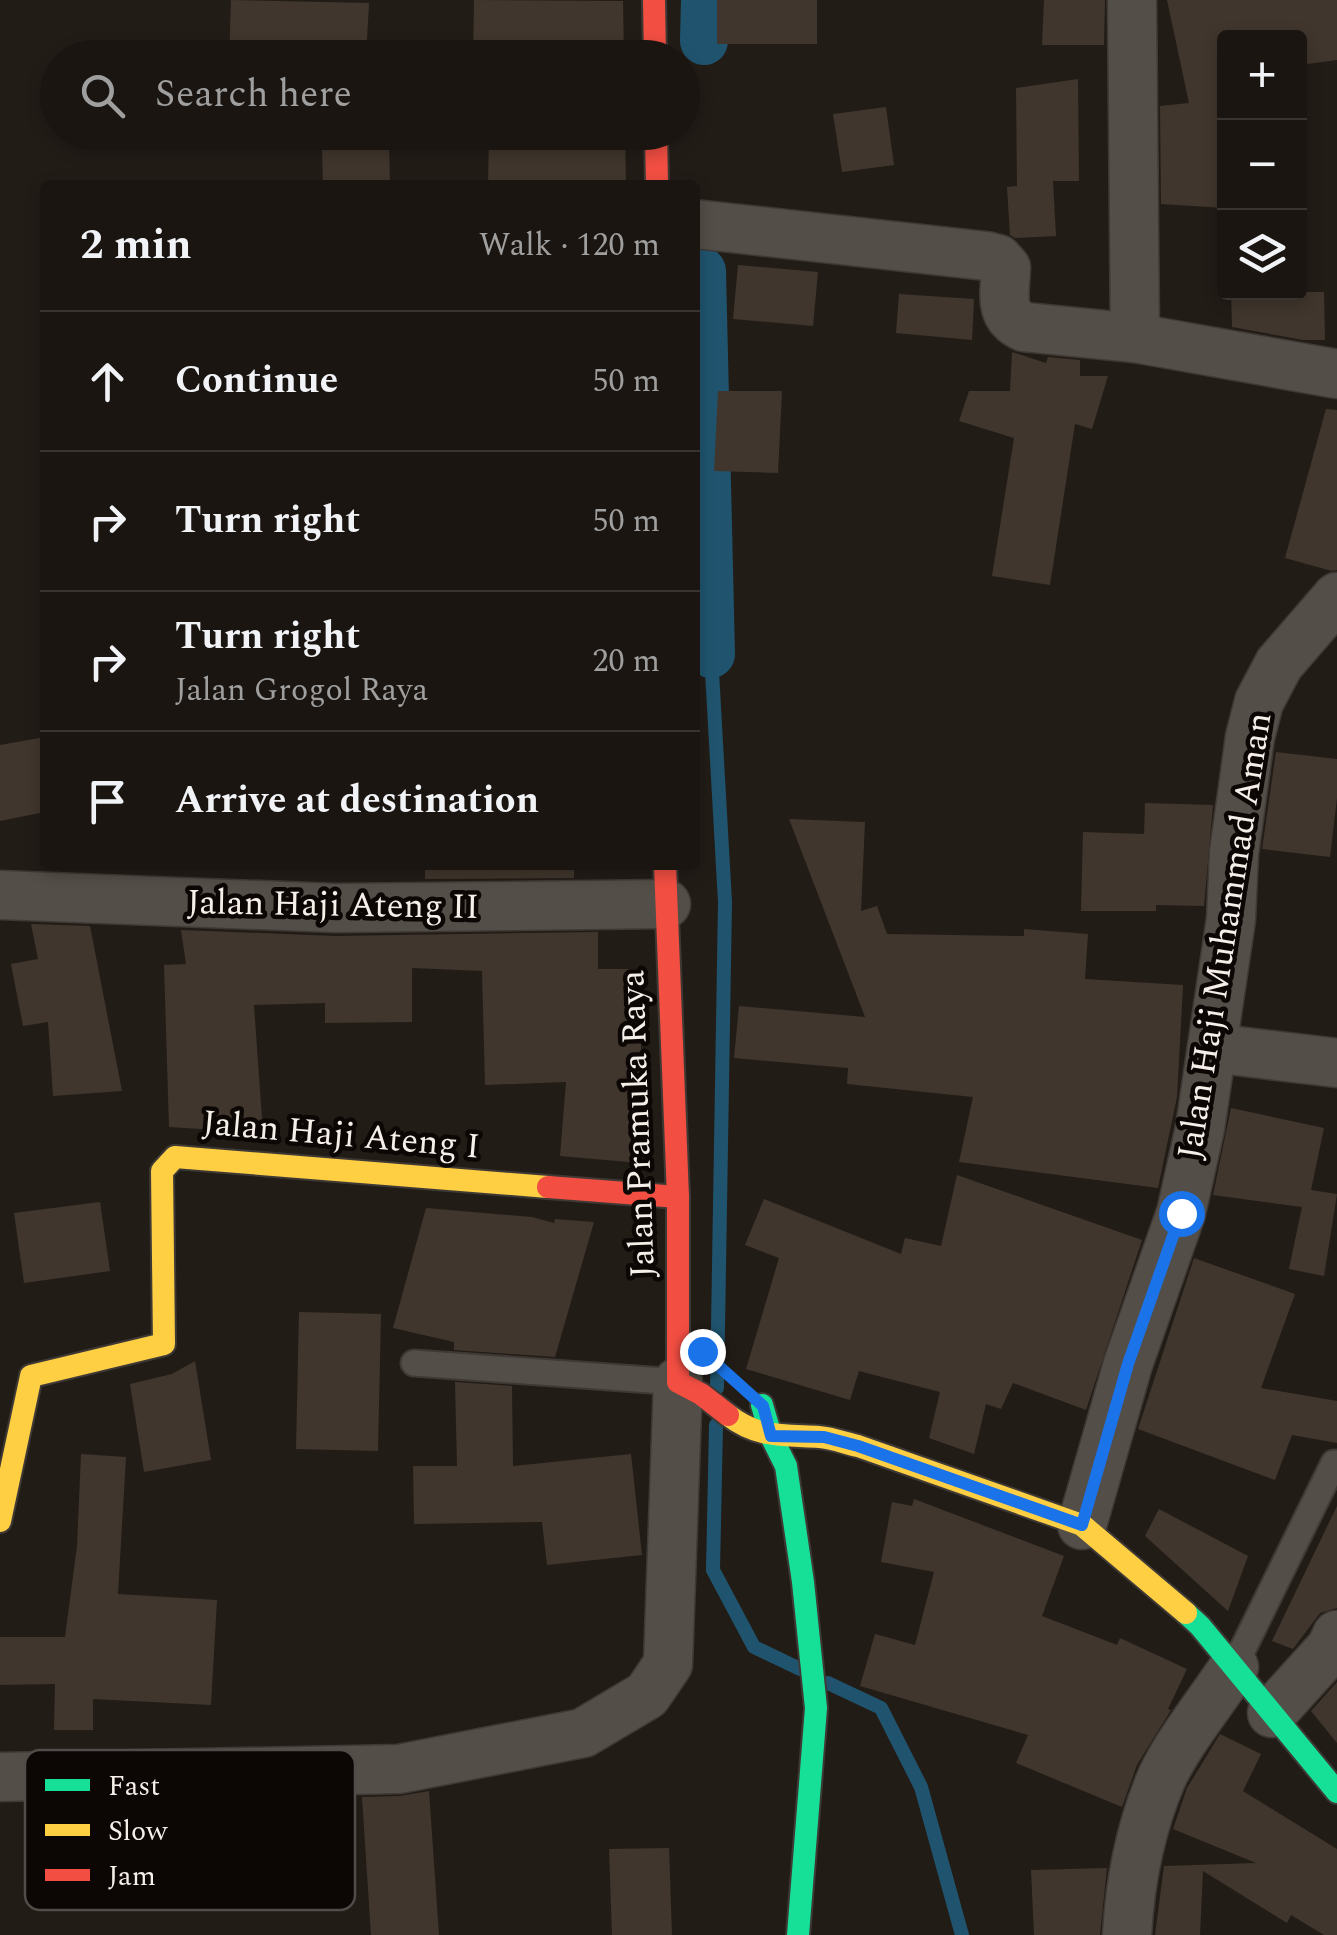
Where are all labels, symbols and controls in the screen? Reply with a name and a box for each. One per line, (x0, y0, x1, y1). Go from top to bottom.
map controls (1217, 30, 1307, 300)
button: + (1217, 30, 1307, 120)
search box (40, 40, 700, 150)
text: Search here (155, 66, 352, 124)
icon: search (75, 68, 130, 123)
button: − (1217, 120, 1307, 210)
button: layers (1217, 210, 1307, 300)
text: 2 min (80, 214, 192, 277)
text: Walk · 120 m (479, 221, 660, 270)
text: Continue (175, 352, 338, 410)
icon: ahead (80, 354, 135, 409)
text: 50 m (592, 357, 660, 406)
text: Turn right (175, 492, 360, 550)
icon: right (80, 494, 135, 549)
text: 50 m (592, 497, 660, 546)
text: Turn right (175, 608, 360, 666)
icon: right (80, 634, 135, 689)
text: 20 m (592, 637, 660, 686)
text: Jalan Grogol Raya (175, 666, 428, 715)
street label: Jalan Haji Muhammad Aman (1163, 709, 1287, 1163)
text: Arrive at destination (175, 772, 539, 830)
icon: arrive (80, 774, 135, 829)
street label: Jalan Haji Ateng II (186, 876, 480, 934)
street label: Jalan Pramuka Raya (606, 969, 670, 1279)
street label: Jalan Haji Ateng I (200, 1096, 482, 1174)
route start (1159, 1191, 1205, 1237)
route end (680, 1329, 726, 1375)
legend (25, 1750, 355, 1910)
text: Fast (108, 1765, 160, 1808)
text: Slow (108, 1810, 168, 1853)
text: Jam (108, 1855, 156, 1898)

